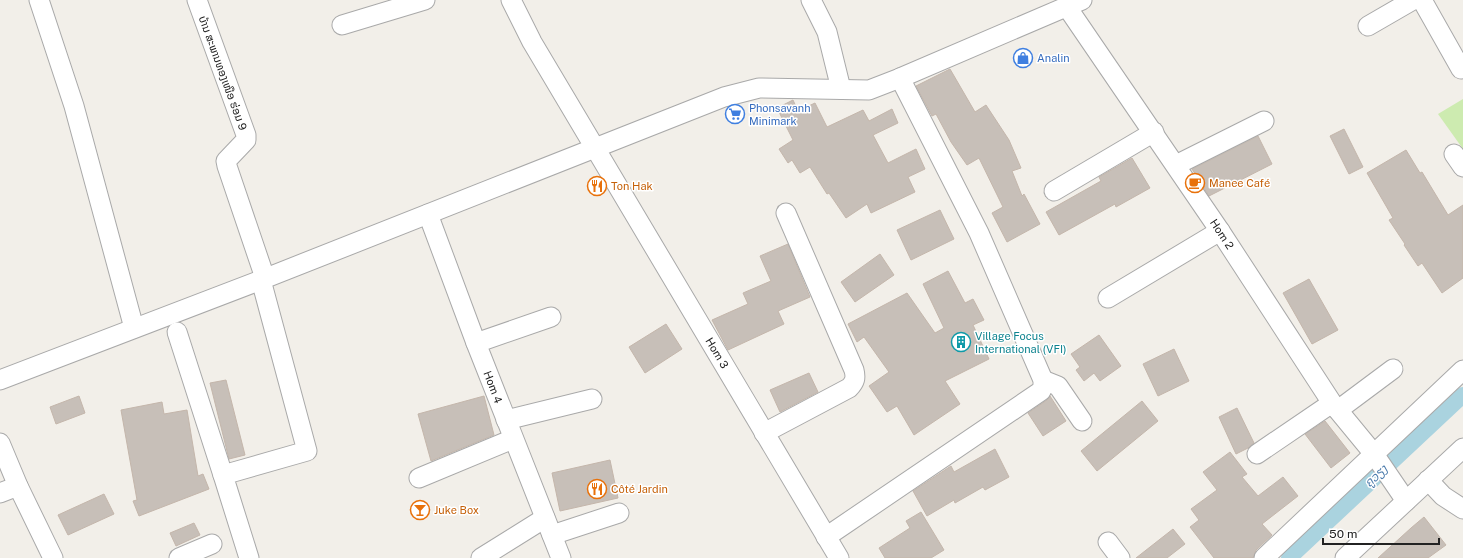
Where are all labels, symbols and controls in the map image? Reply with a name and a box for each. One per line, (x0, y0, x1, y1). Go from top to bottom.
street label: ບ້ານ ສະພານທອງເໜືອ ຮ່ອມ 9 (197, 14, 249, 132)
shop icon: Analin (1012, 47, 1034, 69)
place label: Analin (1037, 52, 1070, 64)
place label: Phonsavanh Minimark (749, 102, 811, 127)
supermarket icon: Phonsavanh Minimark (724, 103, 746, 125)
cafe icon: Manee Café (1184, 172, 1206, 194)
restaurant icon: Ton Hak (586, 175, 608, 197)
place label: Manee Café (1209, 177, 1270, 189)
place label: Ton Hak (611, 180, 653, 192)
street label: Hom 2 (1208, 217, 1236, 252)
place label: Village Focus International (VFI) (975, 330, 1066, 355)
building icon: Village Focus International (VFI) (950, 331, 972, 353)
street label: Hom 3 (703, 335, 731, 371)
street label: Hom 4 (481, 369, 505, 405)
water label: ຄູວຽງ (1362, 462, 1391, 491)
restaurant icon: Côté Jardin (586, 478, 608, 500)
place label: Côté Jardin (611, 483, 668, 495)
bar icon: Juke Box (409, 499, 431, 521)
place label: Juke Box (434, 504, 479, 516)
scale bar (1323, 520, 1439, 546)
text: 50 m (1329, 527, 1357, 541)

